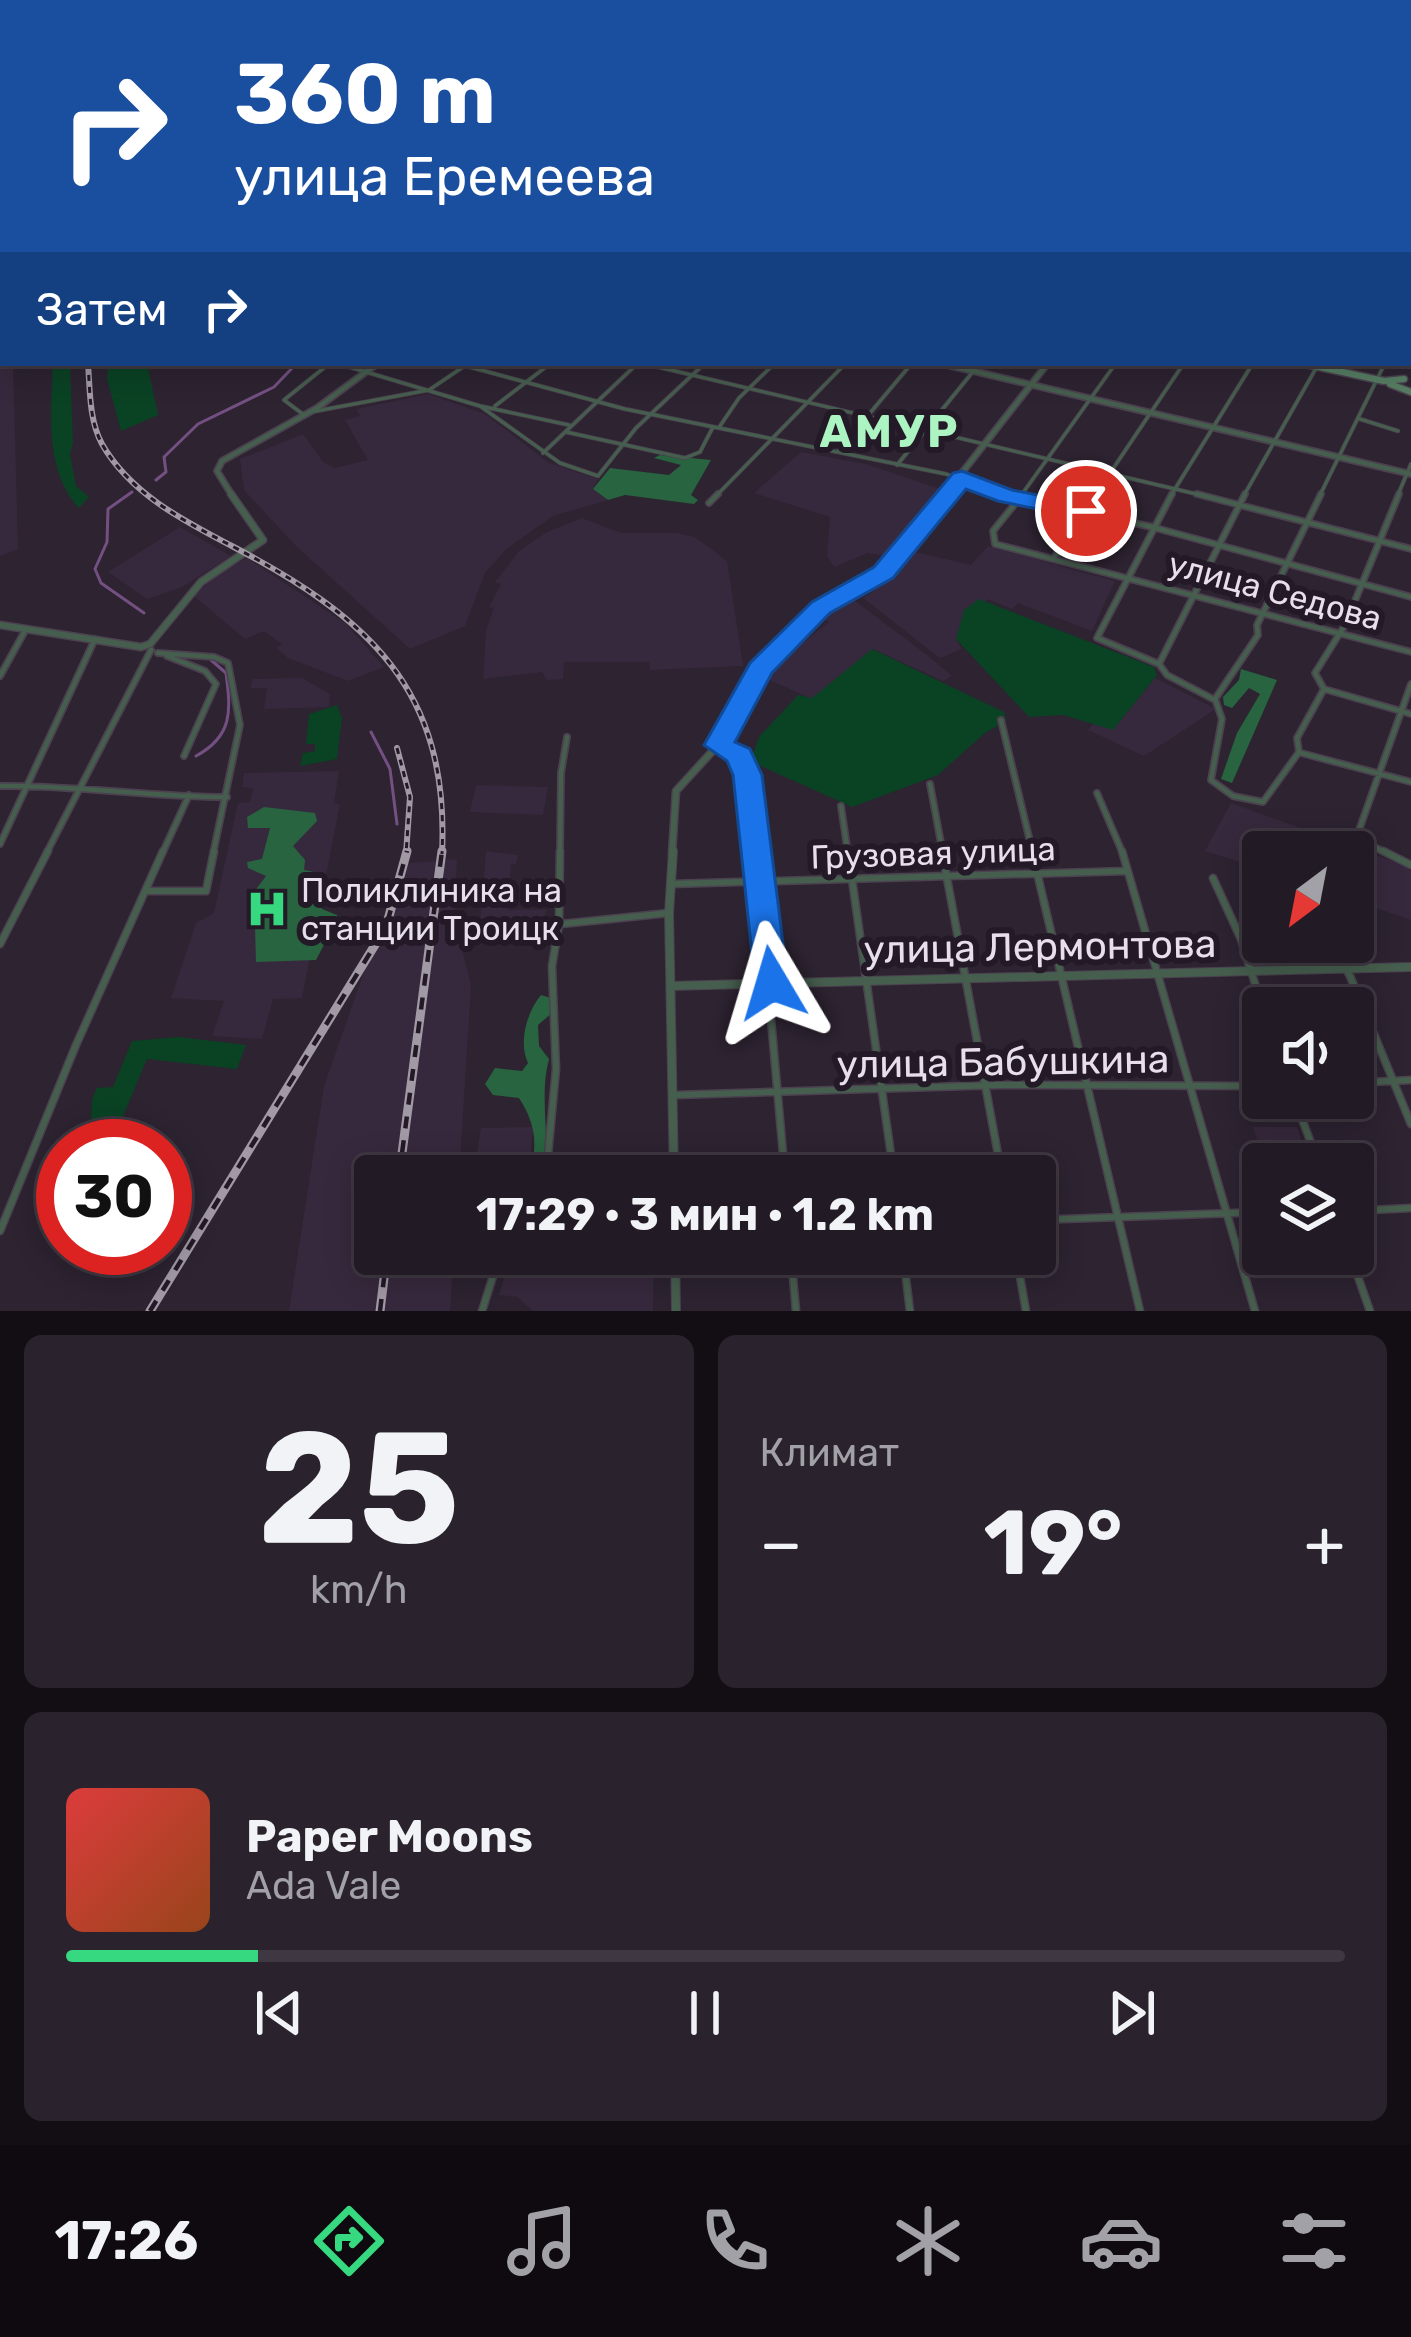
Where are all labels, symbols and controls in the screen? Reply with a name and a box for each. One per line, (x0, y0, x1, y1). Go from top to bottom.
text: 360 m (234, 44, 496, 144)
icon: right (36, 48, 192, 204)
text: улица Еремеева (234, 145, 655, 209)
icon: right (192, 276, 258, 342)
text: Затем (36, 283, 168, 336)
district label: АМУР (819, 405, 961, 458)
pin (1035, 460, 1137, 562)
icon: arrive (1053, 478, 1119, 544)
street label: улица Седова (1164, 544, 1386, 638)
street label: Грузовая улица (810, 829, 1056, 877)
north arrow (1242, 831, 1374, 963)
map controls (1242, 831, 1374, 1275)
place label: Поликлиника на станции Троицк (301, 871, 562, 948)
hospital icon: Поликлиника на станции Троицк (244, 886, 290, 932)
position arrow (709, 920, 835, 1046)
street label: улица Лермонтова (863, 921, 1217, 973)
button: sound (1242, 987, 1374, 1119)
street label: улица Бабушкина (836, 1036, 1170, 1088)
speed limit sign: 30 (36, 1119, 192, 1275)
button: layers (1242, 1143, 1374, 1275)
text: 17:29 · 3 мин · 1.2 km (476, 1188, 934, 1241)
text: 25 (258, 1396, 460, 1581)
text: Климат (760, 1430, 899, 1476)
text: 19° (983, 1490, 1123, 1597)
text: − (760, 1504, 802, 1583)
text: + (1304, 1504, 1345, 1583)
text: km/h (310, 1567, 407, 1613)
text: Paper Moons (246, 1810, 533, 1863)
text: Ada Vale (246, 1863, 401, 1909)
icon: previous (246, 1980, 312, 2046)
icon: pause (672, 1980, 738, 2046)
icon: next (1099, 1980, 1165, 2046)
icon: directions (307, 2199, 391, 2283)
icon: music (500, 2199, 584, 2283)
icon: phone (693, 2199, 777, 2283)
icon: climate (886, 2199, 970, 2283)
icon: car (1079, 2199, 1163, 2283)
icon: filters (1272, 2199, 1356, 2283)
text: 17:26 (55, 2209, 198, 2273)

